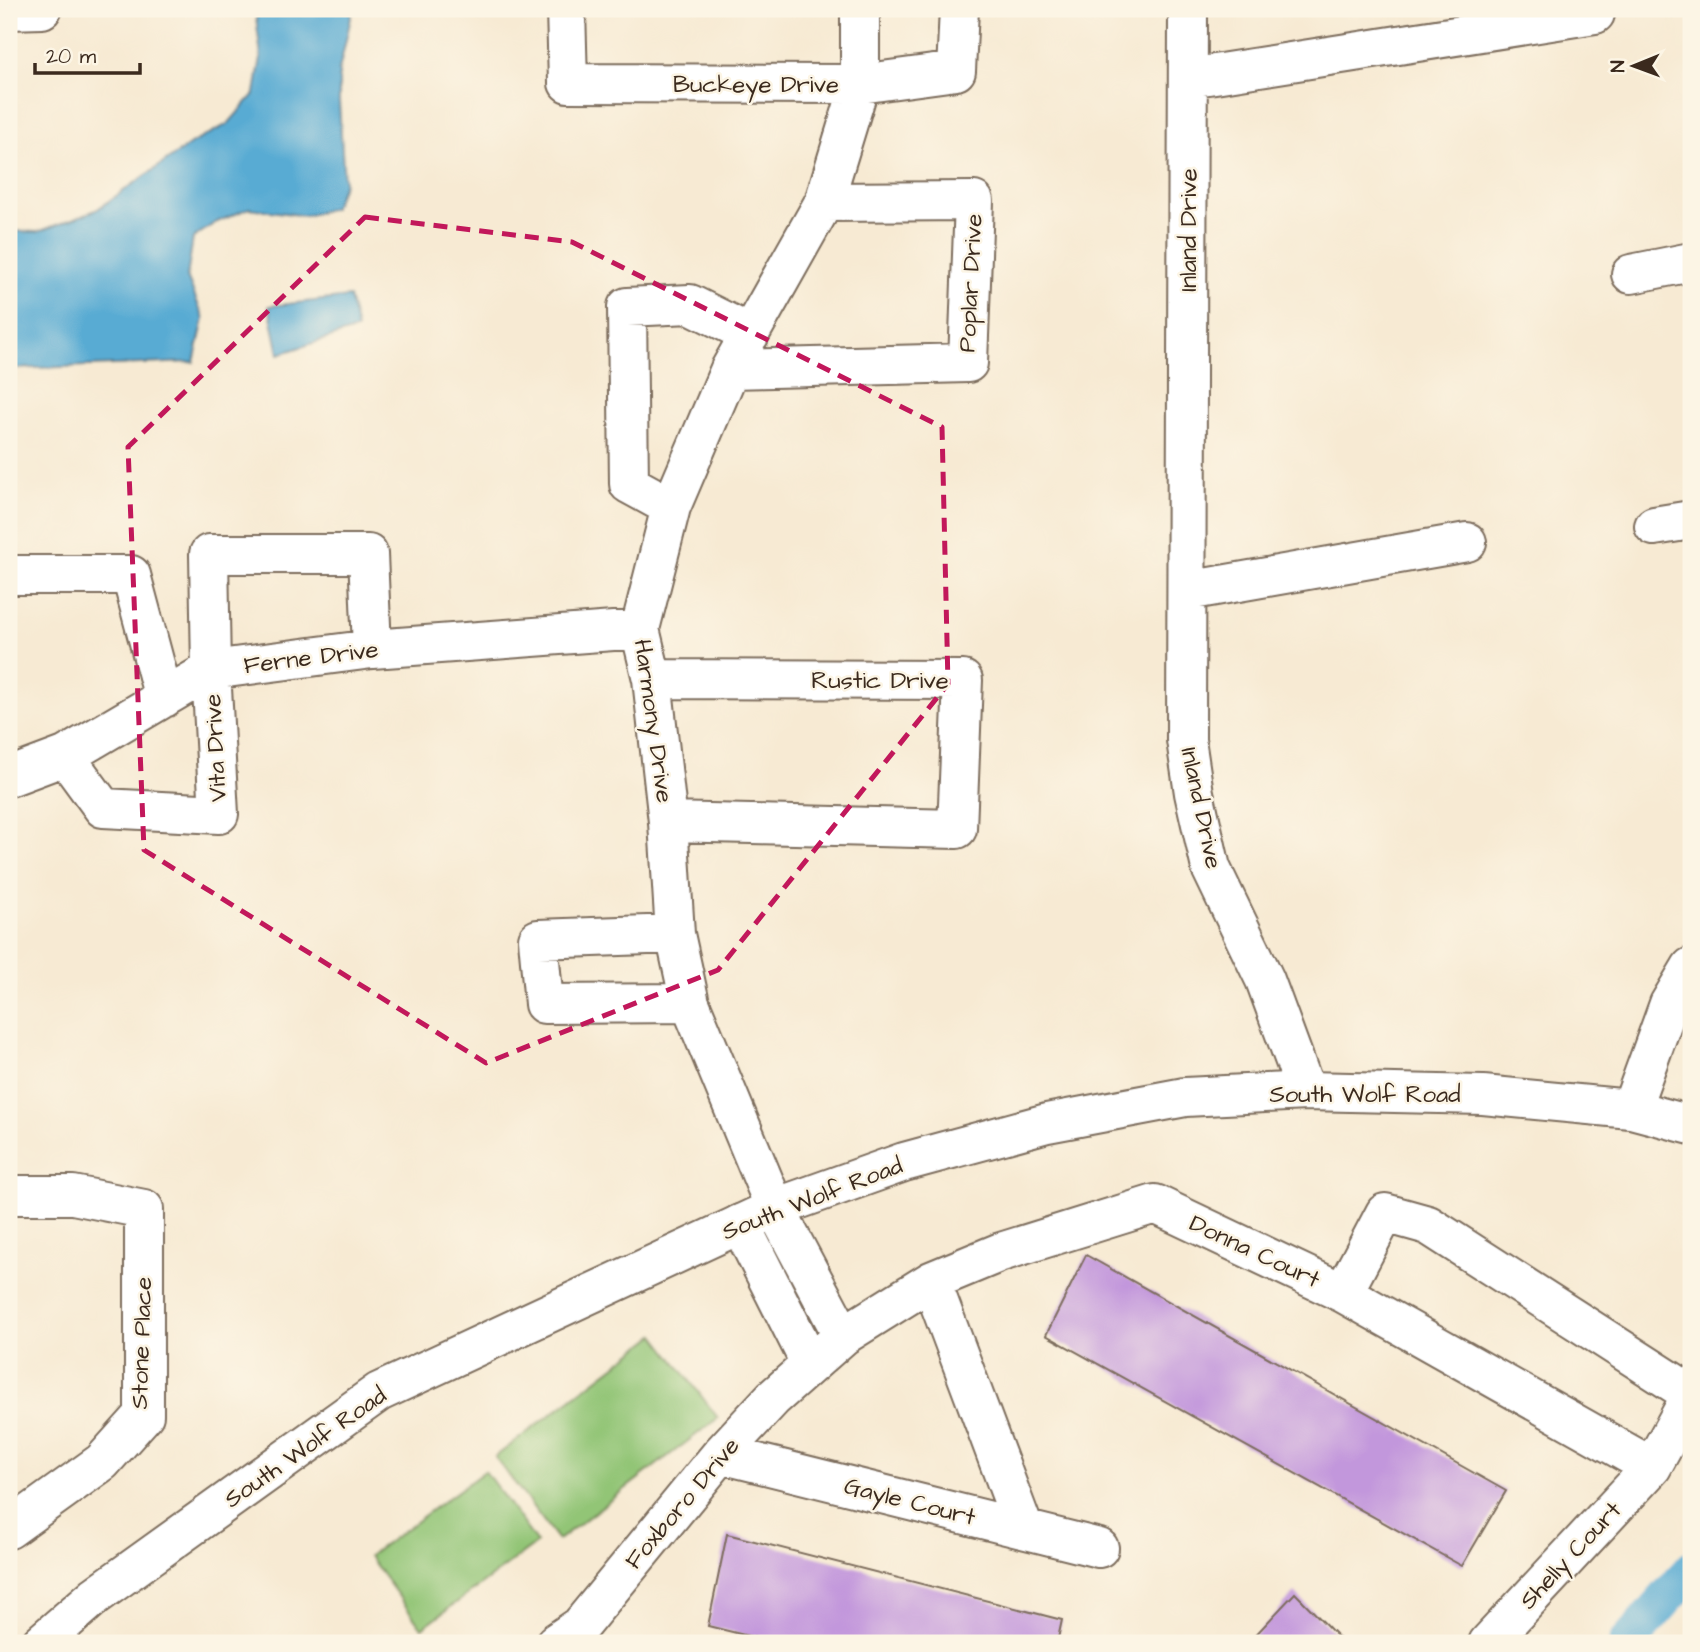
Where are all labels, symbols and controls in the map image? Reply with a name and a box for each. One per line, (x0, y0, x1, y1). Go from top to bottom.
scale bar (35, 32, 140, 76)
north arrow (1598, 32, 1668, 102)
text: 20 m (46, 42, 97, 71)
text: N (1605, 60, 1632, 72)
street label: Buckeye Drive (673, 68, 839, 103)
street label: Inland Drive (1172, 168, 1206, 292)
street label: Poplar Drive (950, 213, 992, 353)
street label: Ferne Drive (242, 633, 380, 683)
street label: Harmony Drive (624, 637, 681, 805)
street label: Rustic Drive (811, 664, 949, 698)
street label: Vita Drive (196, 693, 236, 803)
street label: Inland Drive (1172, 744, 1230, 872)
street label: South Wolf Road (1269, 1078, 1461, 1112)
street label: South Wolf Road (717, 1149, 908, 1249)
street label: Donna Court (1184, 1207, 1326, 1297)
street label: Stone Place (123, 1276, 161, 1410)
street label: South Wolf Road (218, 1379, 394, 1517)
street label: Foxboro Drive (617, 1430, 748, 1577)
street label: Gayle Court (840, 1469, 979, 1536)
street label: Shelly Court (1512, 1494, 1631, 1618)

